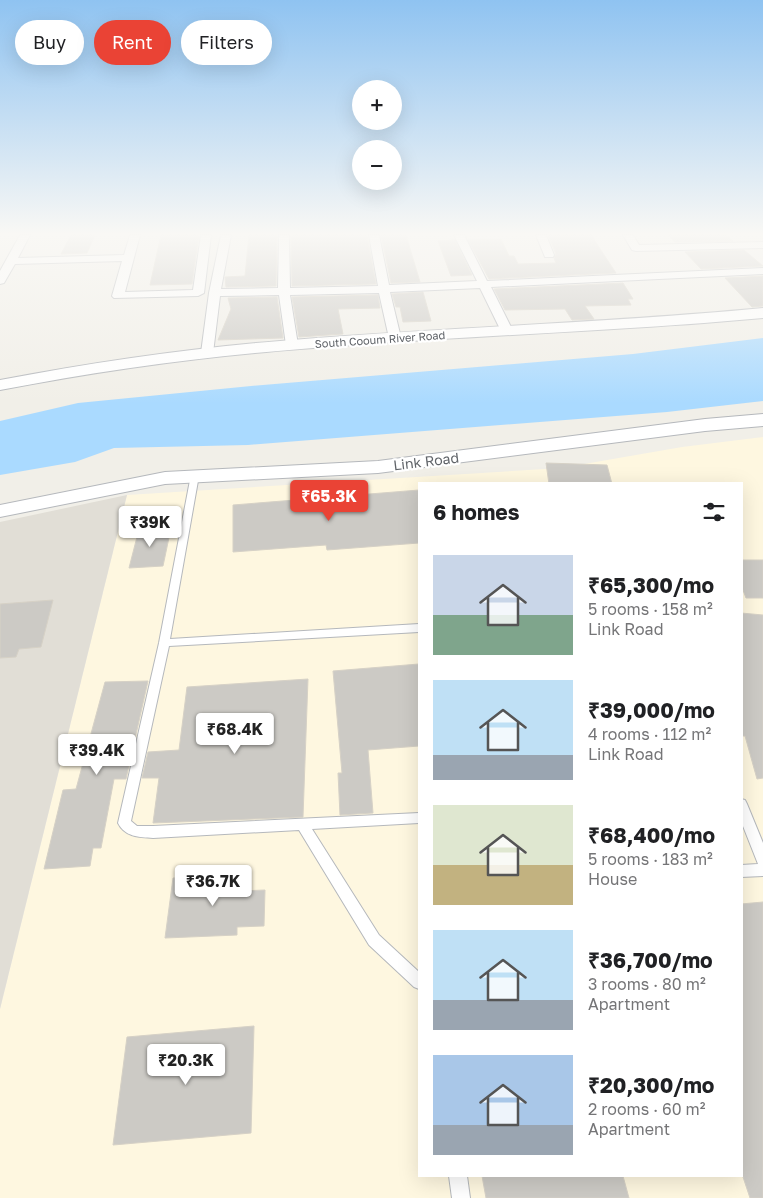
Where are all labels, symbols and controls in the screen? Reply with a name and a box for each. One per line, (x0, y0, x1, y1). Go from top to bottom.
chip: Buy (15, 20, 84, 65)
chip: Rent (94, 20, 171, 65)
chip: Filters (181, 20, 272, 65)
map controls (352, 80, 402, 190)
button: + (352, 80, 402, 130)
button: − (352, 140, 402, 190)
street label: South Cooum River Road (314, 328, 446, 350)
street label: Link Road (392, 449, 460, 473)
pin: ₹65.3K (288, 480, 370, 522)
text: ₹65.3K (301, 486, 357, 506)
icon: filters (700, 498, 728, 526)
text: 6 homes (433, 499, 519, 525)
pin: ₹39K (120, 506, 180, 548)
text: ₹39K (130, 512, 170, 532)
text: ₹65,300/mo (588, 572, 714, 598)
icon: home (473, 575, 533, 635)
text: 5 rooms · 158 m² (588, 599, 713, 619)
text: Link Road (588, 619, 664, 639)
text: ₹39,000/mo (588, 697, 715, 723)
icon: home (473, 700, 533, 760)
pin: ₹68.4K (194, 712, 276, 755)
text: ₹68.4K (207, 719, 263, 739)
text: 4 rooms · 112 m² (588, 724, 711, 744)
pin: ₹39.4K (56, 734, 138, 776)
text: ₹39.4K (69, 740, 125, 760)
text: Link Road (588, 744, 664, 764)
text: ₹68,400/mo (588, 822, 715, 848)
icon: home (473, 825, 533, 885)
text: 5 rooms · 183 m² (588, 849, 713, 869)
pin: ₹36.7K (172, 864, 254, 907)
text: House (588, 869, 637, 889)
text: ₹36.7K (186, 871, 240, 891)
text: ₹36,700/mo (588, 947, 713, 973)
icon: home (473, 950, 533, 1010)
text: 3 rooms · 80 m² (588, 974, 706, 994)
text: Apartment (588, 994, 670, 1014)
pin: ₹20.3K (145, 1044, 227, 1086)
text: ₹20.3K (158, 1050, 214, 1070)
text: ₹20,300/mo (588, 1072, 714, 1098)
icon: home (473, 1075, 533, 1135)
text: 2 rooms · 60 m² (588, 1099, 706, 1119)
text: Apartment (588, 1119, 670, 1139)

